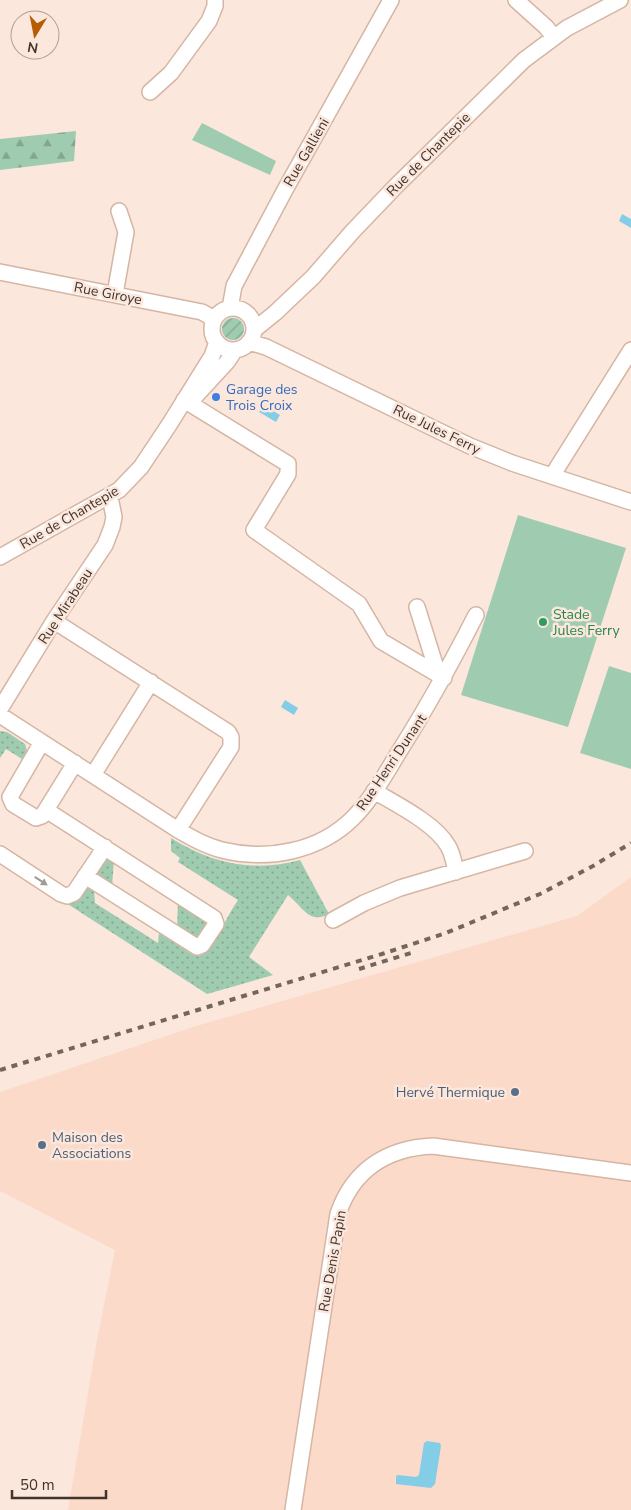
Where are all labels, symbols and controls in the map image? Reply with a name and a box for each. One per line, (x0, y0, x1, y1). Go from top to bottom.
north arrow (10, 10, 60, 60)
text: N (26, 37, 40, 58)
street label: Rue de Chantepie (382, 108, 474, 200)
street label: Rue Gallieni (279, 115, 334, 190)
street label: Rue Giroye (72, 278, 143, 309)
place label: Garage des Trois Croix (226, 380, 298, 415)
marker: Garage des Trois Croix (210, 391, 222, 403)
street label: Rue Jules Ferry (390, 400, 484, 459)
street label: Rue de Chantepie (16, 481, 122, 554)
street label: Rue Mirabeau (34, 565, 97, 648)
place label: Stade Jules Ferry (552, 605, 621, 640)
marker: Stade Jules Ferry (537, 616, 549, 628)
street label: Rue Henri Dunant (352, 710, 431, 814)
one-way arrow (34, 876, 47, 886)
place label: Hervé Thermique (396, 1083, 505, 1102)
marker: Hervé Thermique (509, 1086, 521, 1098)
place label: Maison des Associations (52, 1128, 131, 1163)
marker: Maison des Associations (36, 1139, 48, 1151)
street label: Rue Denis Papin (314, 1209, 351, 1313)
scale bar (12, 1468, 106, 1500)
text: 50 m (20, 1475, 55, 1495)

